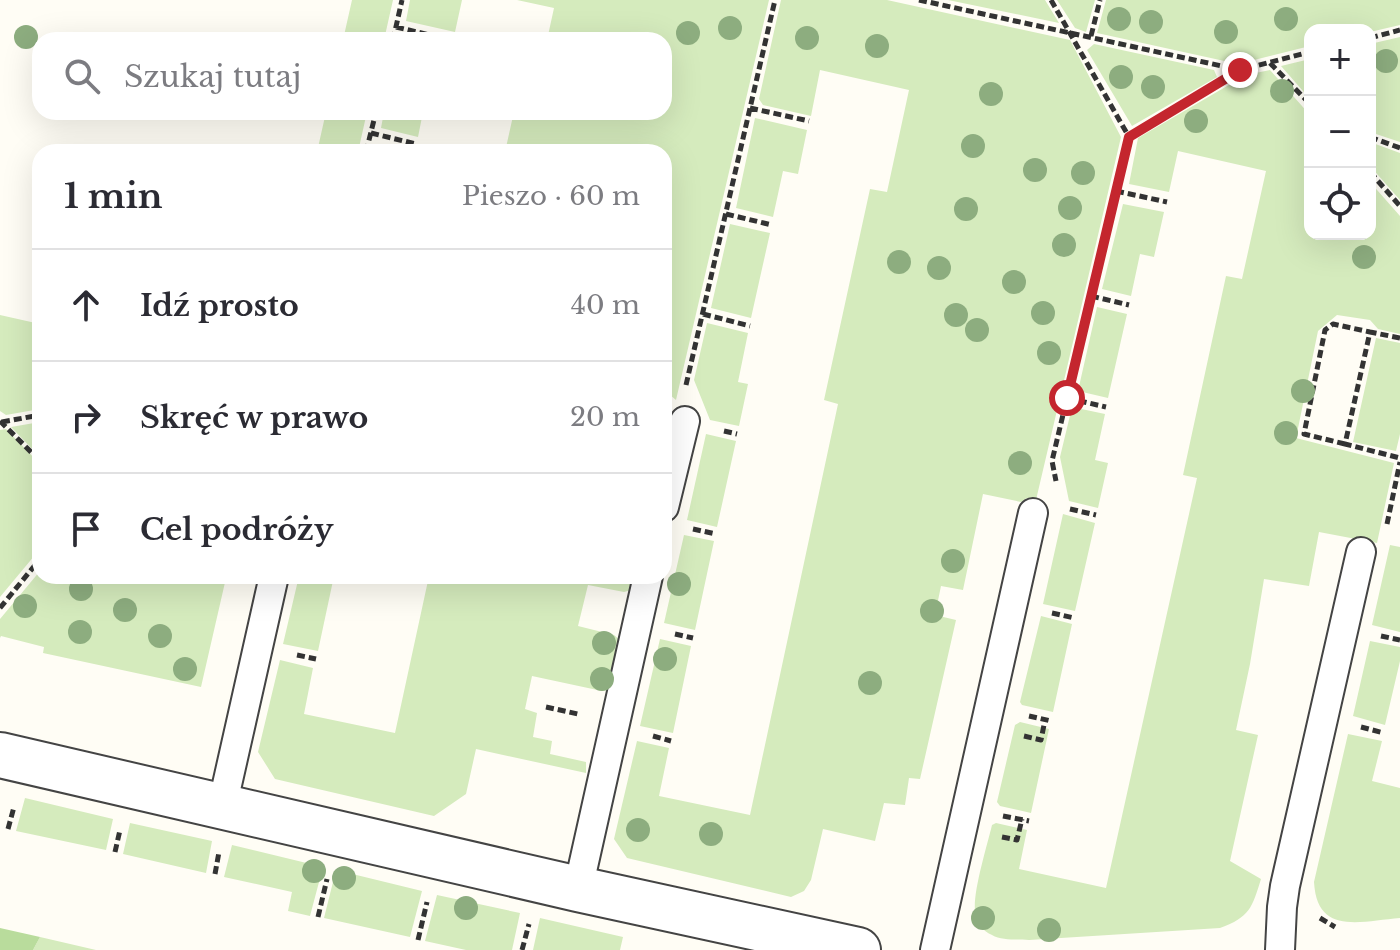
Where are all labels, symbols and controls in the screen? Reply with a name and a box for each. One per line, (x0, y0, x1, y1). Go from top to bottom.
map controls (1304, 24, 1376, 240)
button: + (1304, 24, 1376, 96)
search box (32, 32, 672, 120)
route end (1222, 52, 1258, 88)
icon: search (60, 54, 104, 98)
text: Szukaj tutaj (124, 58, 301, 95)
button: − (1304, 96, 1376, 168)
button: locate (1304, 168, 1376, 240)
text: 1 min (64, 175, 162, 217)
text: Pieszo · 60 m (462, 180, 640, 212)
icon: ahead (64, 283, 108, 327)
text: Idź prosto (140, 287, 299, 324)
text: 40 m (571, 289, 640, 321)
route start (1049, 380, 1085, 416)
icon: right (64, 395, 108, 439)
text: Skręć w prawo (140, 399, 368, 436)
text: 20 m (570, 401, 640, 433)
icon: arrive (64, 507, 108, 551)
text: Cel podróży (140, 511, 333, 548)

